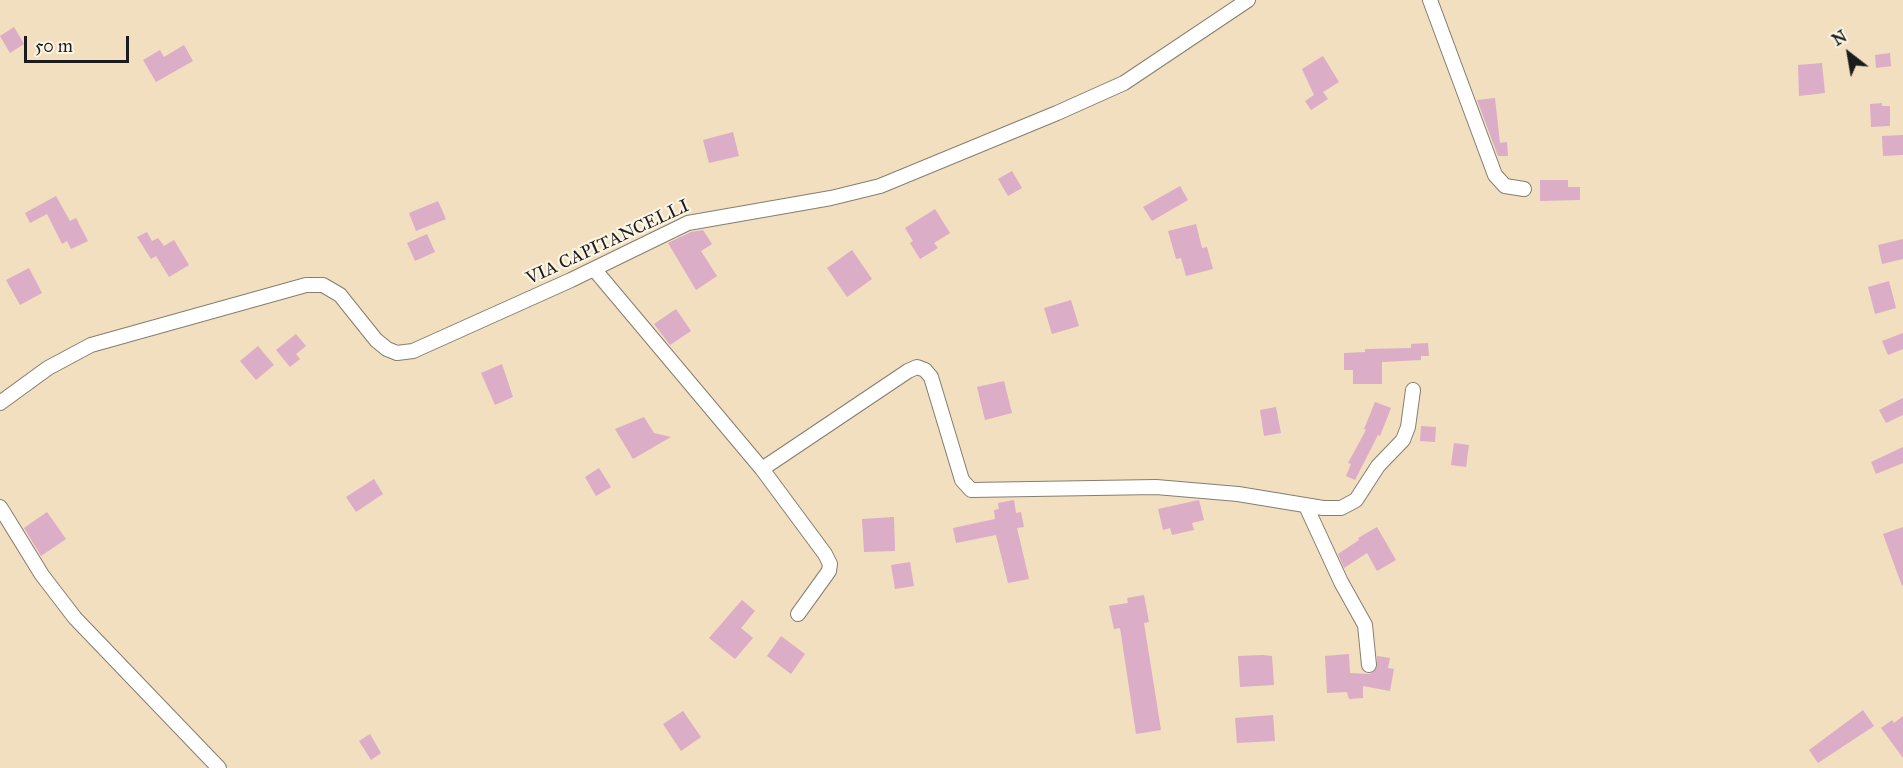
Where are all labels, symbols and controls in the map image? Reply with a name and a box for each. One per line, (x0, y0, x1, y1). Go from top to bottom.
scale bar (27, 24, 132, 62)
north arrow (1819, 24, 1879, 84)
text: N (1829, 27, 1850, 50)
text: 50 m (35, 35, 73, 57)
street label: VIA CAPITANCELLI (523, 196, 693, 290)

